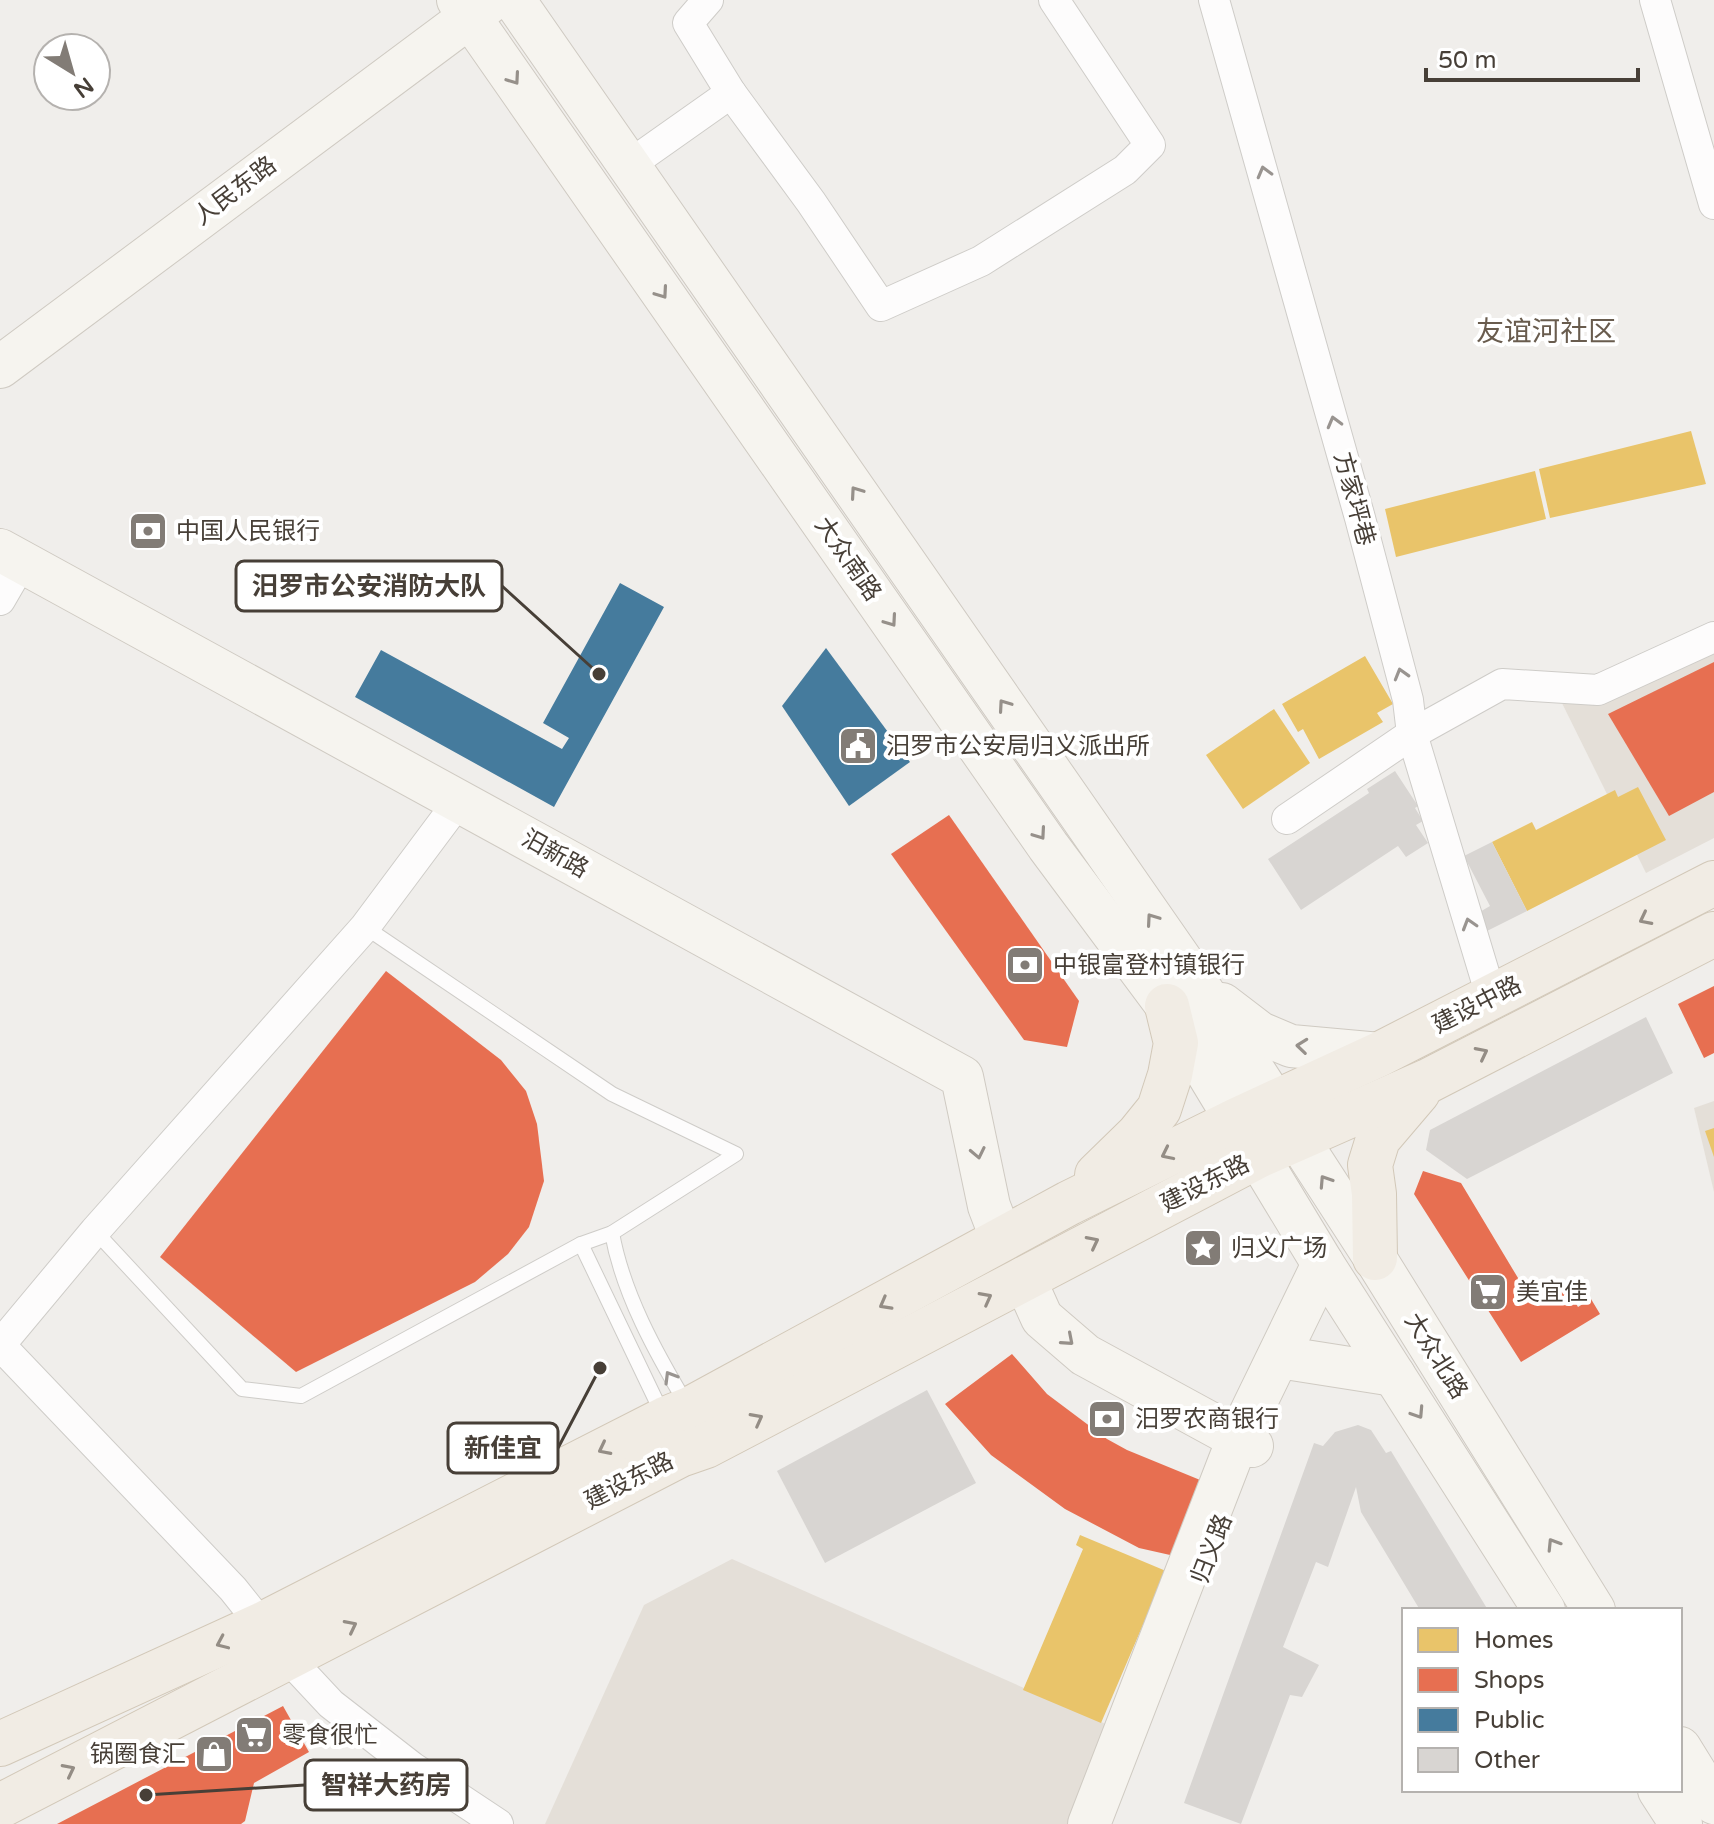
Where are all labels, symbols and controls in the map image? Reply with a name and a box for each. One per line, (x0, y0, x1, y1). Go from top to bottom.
north arrow (32, 32, 112, 112)
scale bar (1426, 32, 1638, 82)
text: 50 m (1438, 46, 1496, 75)
text: N (69, 71, 98, 103)
one-way arrow (504, 71, 519, 85)
street label: 人民东路 (188, 151, 282, 231)
one-way arrow (1257, 165, 1274, 179)
one-way arrow (652, 284, 667, 298)
district label: 友谊河社区 (1476, 315, 1616, 349)
one-way arrow (1326, 416, 1343, 430)
street label: 方家坪巷 (1328, 449, 1380, 549)
one-way arrow (851, 486, 866, 500)
bank icon: 中国人民银行 (127, 510, 169, 552)
street label: 大众南路 (809, 511, 887, 607)
place label: 中国人民银行 (176, 517, 320, 546)
callout: 汨罗市公安消防大队 (236, 561, 502, 611)
text: 汨罗市公安消防大队 (252, 571, 486, 602)
one-way arrow (881, 612, 896, 626)
one-way arrow (1393, 667, 1410, 681)
one-way arrow (999, 700, 1014, 714)
public building icon: 汨罗市公安局归义派出所 (837, 725, 879, 767)
place label: 汨罗市公安局归义派出所 (886, 732, 1150, 761)
street label: 汨新路 (516, 824, 594, 884)
one-way arrow (1030, 826, 1045, 840)
one-way arrow (1638, 910, 1653, 925)
one-way arrow (1147, 913, 1162, 927)
one-way arrow (1462, 918, 1478, 931)
bank icon: 中银富登村镇银行 (1004, 944, 1046, 986)
place label: 中银富登村镇银行 (1053, 951, 1245, 980)
street label: 建设中路 (1428, 970, 1526, 1040)
one-way arrow (1295, 1038, 1308, 1055)
one-way arrow (1473, 1048, 1488, 1063)
one-way arrow (1161, 1144, 1175, 1160)
one-way arrow (969, 1146, 986, 1160)
street label: 建设东路 (1156, 1149, 1254, 1219)
one-way arrow (1320, 1175, 1335, 1190)
place icon: 归义广场 (1182, 1227, 1224, 1269)
place label: 归义广场 (1231, 1234, 1327, 1263)
one-way arrow (1085, 1236, 1099, 1252)
supermarket icon: 美宜佳 (1467, 1271, 1509, 1313)
place label: 美宜佳 (1516, 1278, 1588, 1307)
one-way arrow (978, 1292, 993, 1307)
one-way arrow (879, 1294, 893, 1310)
street label: 大众北路 (1398, 1308, 1474, 1404)
one-way arrow (1058, 1331, 1073, 1345)
one-way arrow (665, 1371, 680, 1386)
bank icon: 汨罗农商银行 (1086, 1398, 1128, 1440)
one-way arrow (1408, 1404, 1423, 1418)
place label: 汨罗农商银行 (1135, 1405, 1279, 1434)
one-way arrow (748, 1414, 763, 1429)
callout: 新佳宜 (448, 1423, 558, 1473)
text: 新佳宜 (464, 1433, 542, 1464)
one-way arrow (598, 1440, 613, 1455)
street label: 建设东路 (580, 1446, 678, 1516)
street label: 归义路 (1186, 1510, 1238, 1588)
one-way arrow (1547, 1538, 1562, 1553)
legend (1402, 1608, 1682, 1792)
one-way arrow (342, 1621, 357, 1636)
text: Homes (1474, 1626, 1554, 1655)
one-way arrow (216, 1633, 231, 1649)
text: Shops (1474, 1666, 1544, 1695)
text: Public (1474, 1706, 1544, 1735)
supermarket icon: 零食很忙 (233, 1714, 275, 1756)
place label: 零食很忙 (282, 1721, 378, 1750)
shop icon: 锅圈食汇 (193, 1733, 235, 1775)
place label: 锅圈食汇 (90, 1740, 186, 1769)
text: Other (1474, 1746, 1541, 1775)
callout: 智祥大药房 (305, 1760, 467, 1810)
one-way arrow (61, 1765, 76, 1780)
text: 智祥大药房 (321, 1770, 451, 1801)

